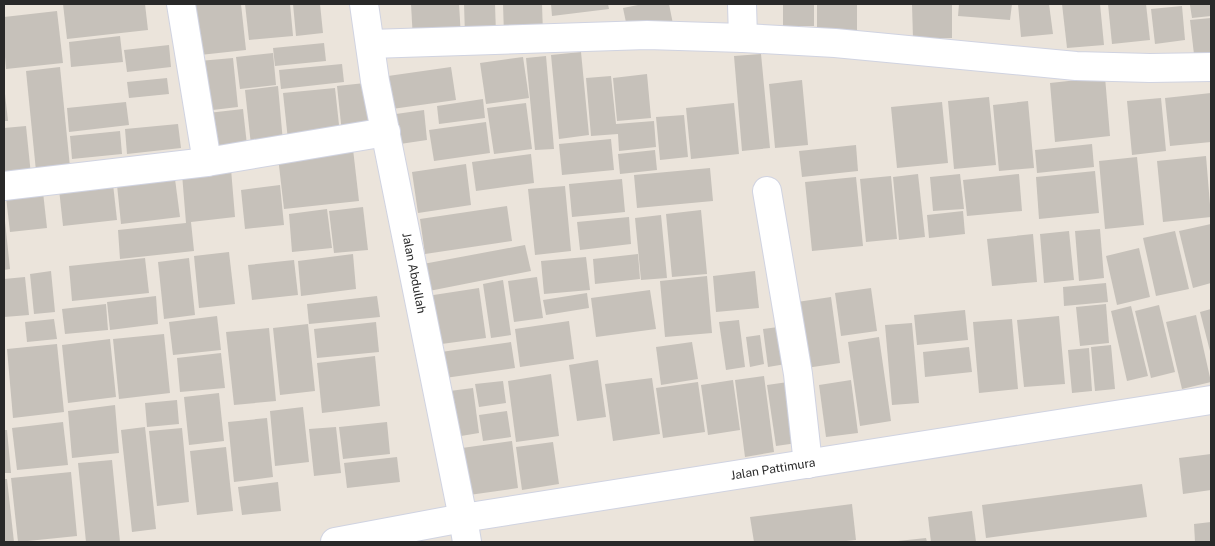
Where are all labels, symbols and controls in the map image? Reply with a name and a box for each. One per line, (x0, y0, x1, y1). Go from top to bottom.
street label: Jalan Abdullah (399, 232, 429, 315)
street label: Jalan Pattimura (730, 455, 816, 483)

